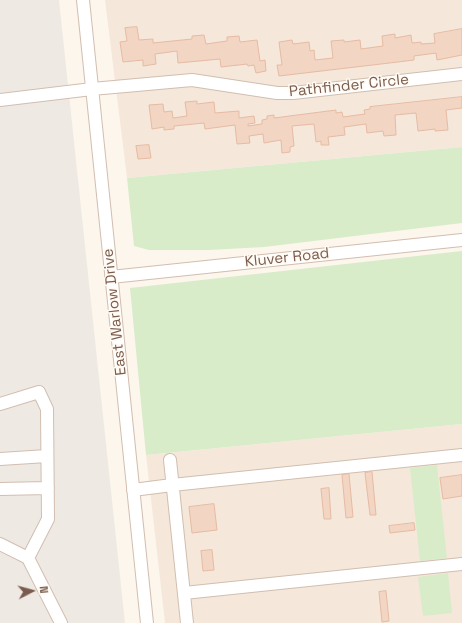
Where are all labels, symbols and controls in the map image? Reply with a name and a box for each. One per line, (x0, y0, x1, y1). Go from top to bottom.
street label: Pathfinder Circle (288, 71, 410, 101)
street label: Kluver Road (244, 245, 330, 271)
street label: East Warlow Drive (99, 248, 131, 376)
north arrow (12, 571, 52, 611)
text: N (37, 585, 51, 594)

